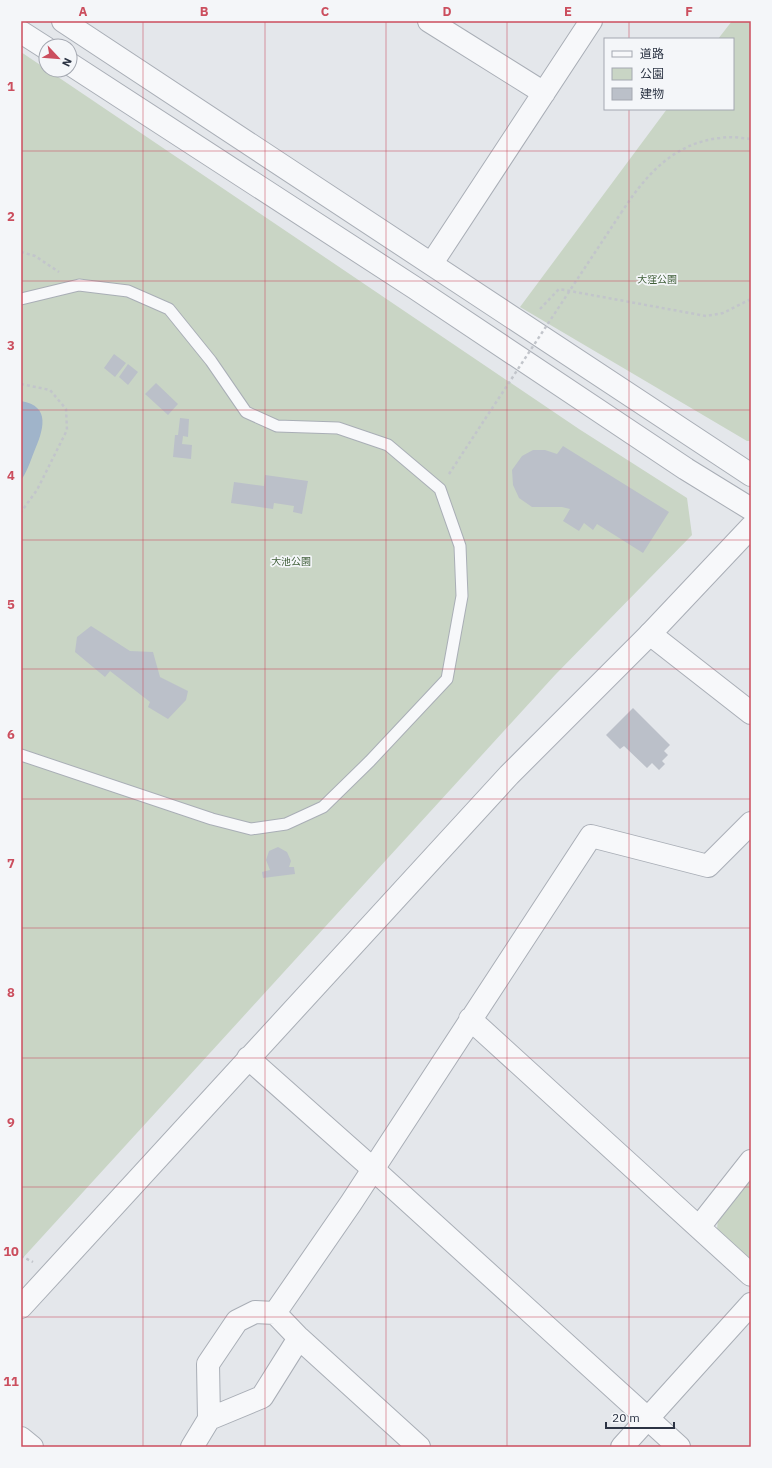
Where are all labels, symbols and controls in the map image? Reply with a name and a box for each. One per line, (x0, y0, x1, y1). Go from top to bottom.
text: A (79, 3, 88, 20)
text: B (200, 3, 209, 20)
text: C (321, 3, 330, 20)
text: D (442, 3, 452, 20)
text: E (564, 3, 572, 20)
text: F (685, 3, 693, 20)
north arrow (38, 38, 78, 78)
legend (604, 38, 734, 110)
text: 道路 (640, 46, 664, 61)
text: N (59, 56, 75, 69)
text: 公園 (640, 66, 664, 81)
text: 1 (7, 78, 15, 95)
text: 建物 (640, 86, 664, 101)
text: 2 (7, 208, 15, 225)
park label: 大窪公園 (637, 273, 677, 286)
text: 3 (7, 337, 15, 354)
text: 4 (7, 467, 15, 484)
park label: 大池公園 (271, 555, 311, 568)
text: 5 (7, 596, 15, 613)
text: 6 (7, 726, 15, 743)
text: 7 (7, 855, 15, 872)
text: 8 (7, 984, 15, 1001)
text: 9 (7, 1114, 15, 1131)
text: 10 (3, 1243, 19, 1260)
text: 11 (3, 1373, 19, 1390)
scale bar (606, 1404, 674, 1430)
text: 20 m (612, 1410, 640, 1425)

